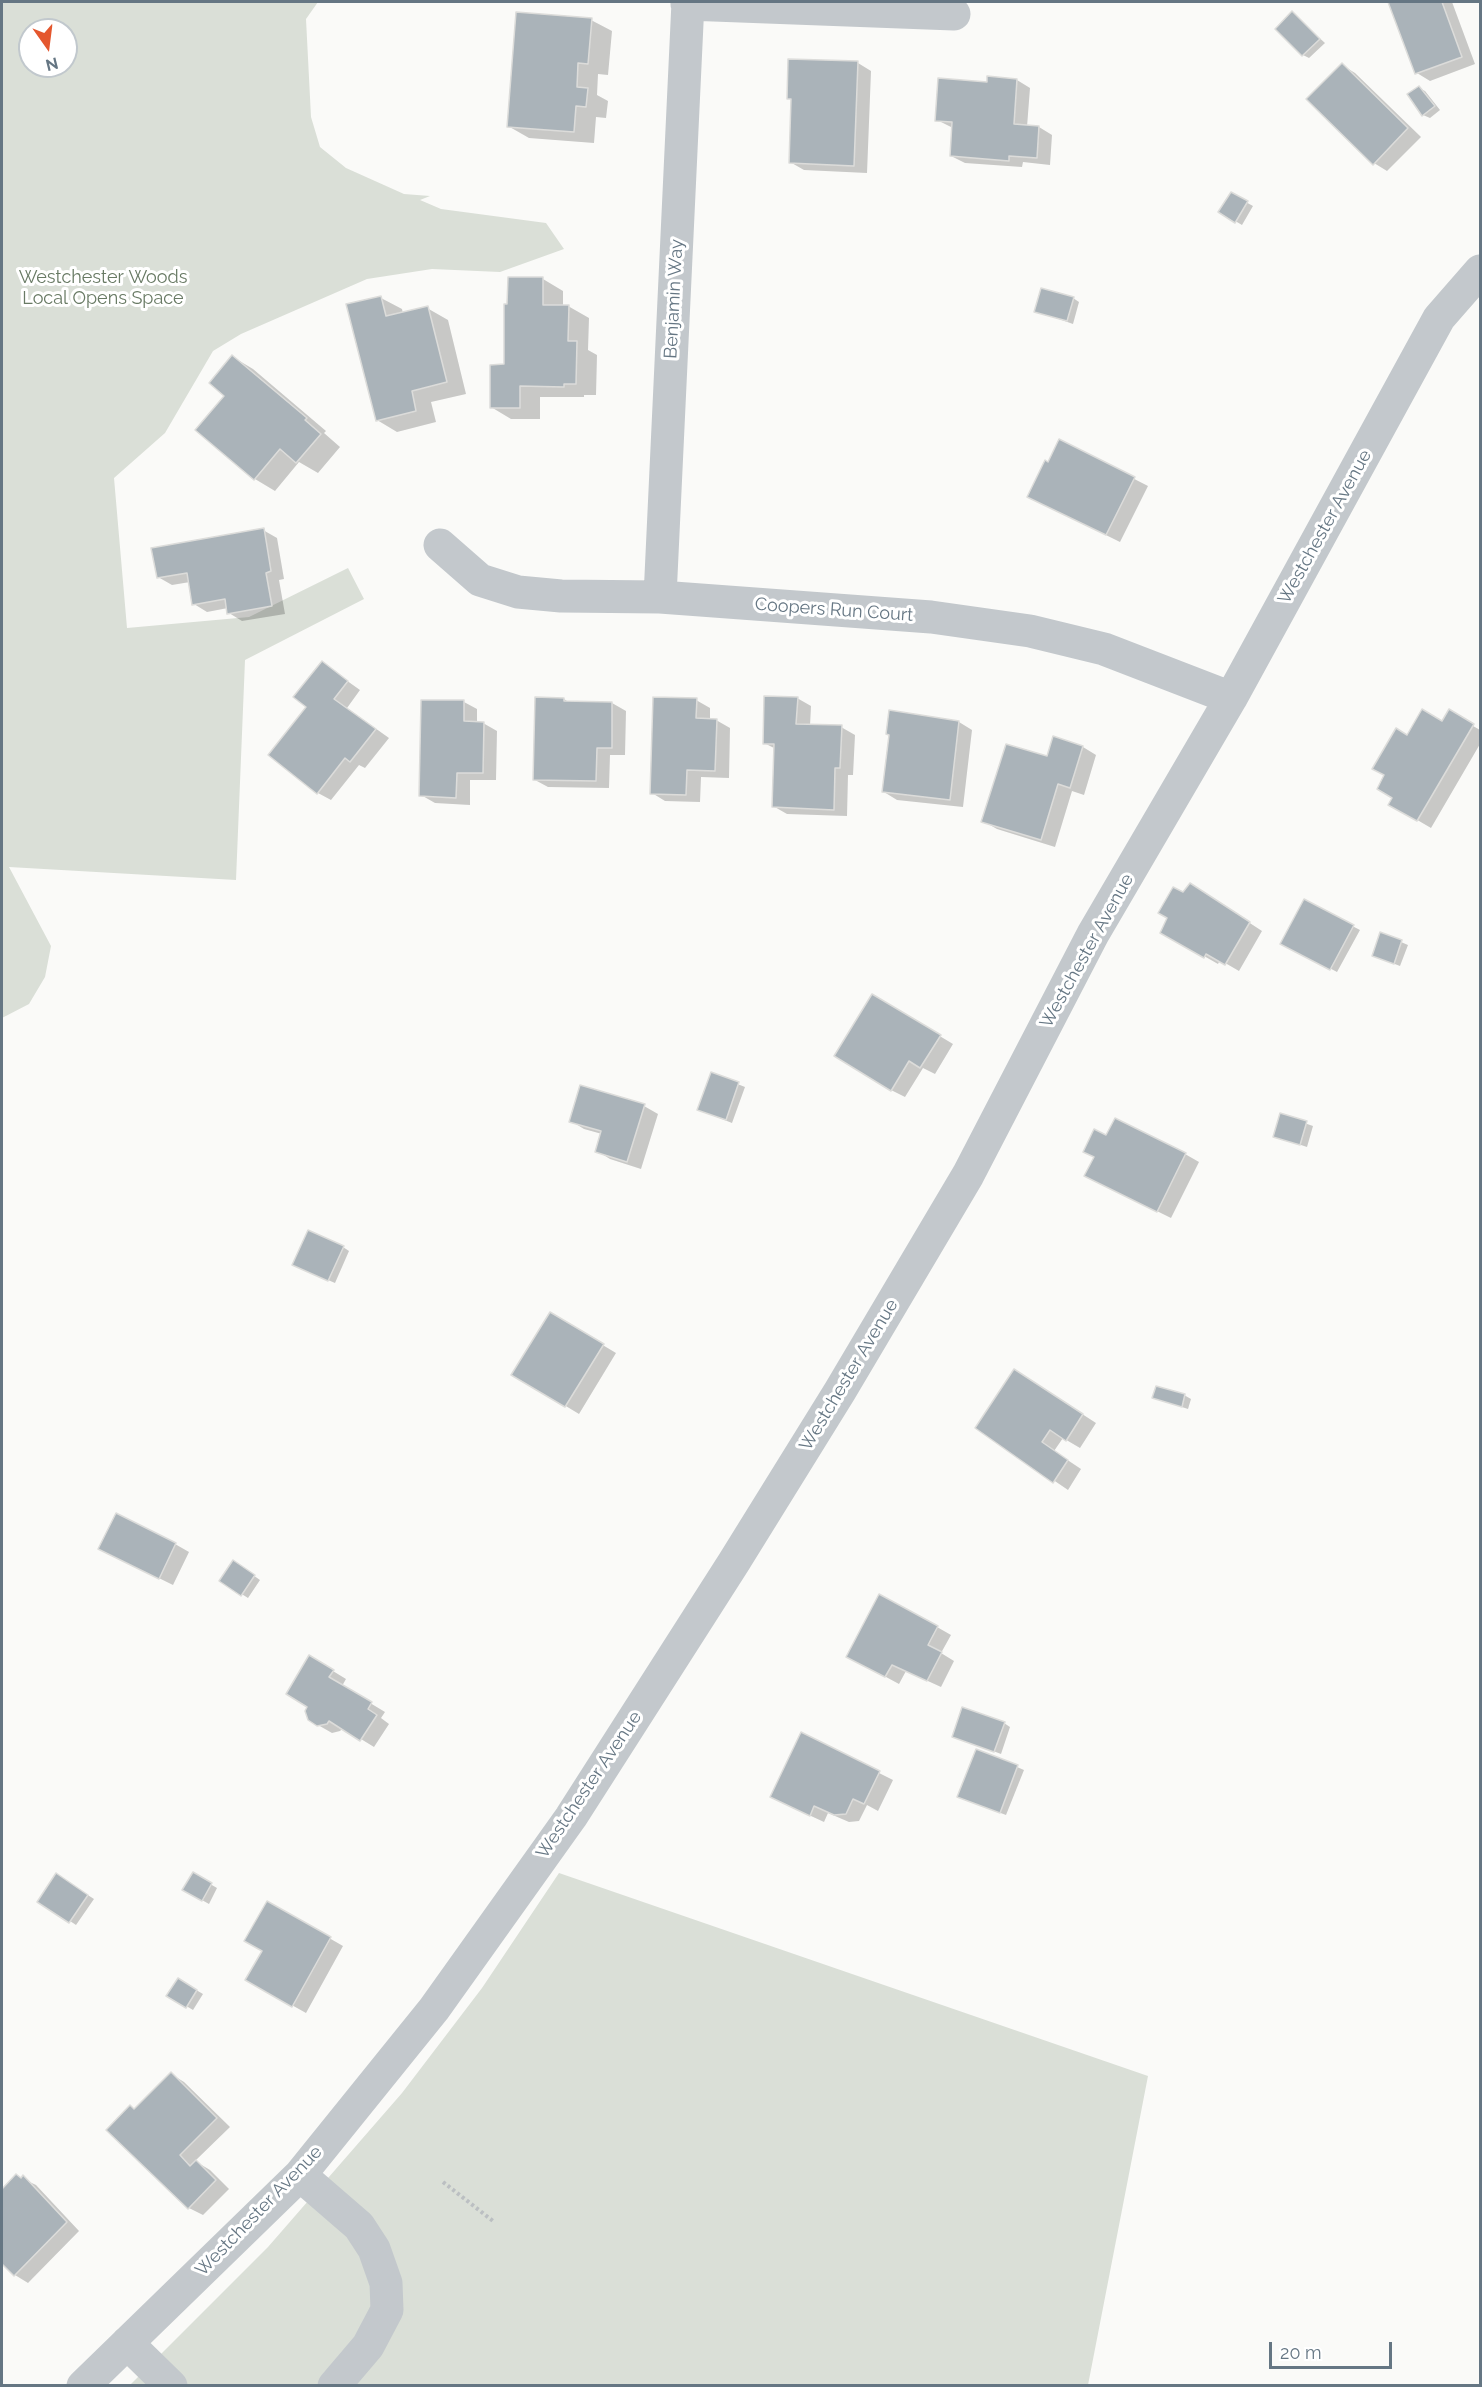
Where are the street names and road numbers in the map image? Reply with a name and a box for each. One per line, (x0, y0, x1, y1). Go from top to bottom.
street label: Benjamin Way (660, 239, 688, 359)
street label: Westchester Avenue (1274, 446, 1376, 608)
street label: Coopers Run Court (754, 594, 914, 626)
street label: Westchester Avenue (1036, 870, 1138, 1032)
street label: Westchester Avenue (795, 1295, 903, 1455)
street label: Westchester Avenue (532, 1707, 646, 1863)
street label: Westchester Avenue (191, 2141, 327, 2281)

